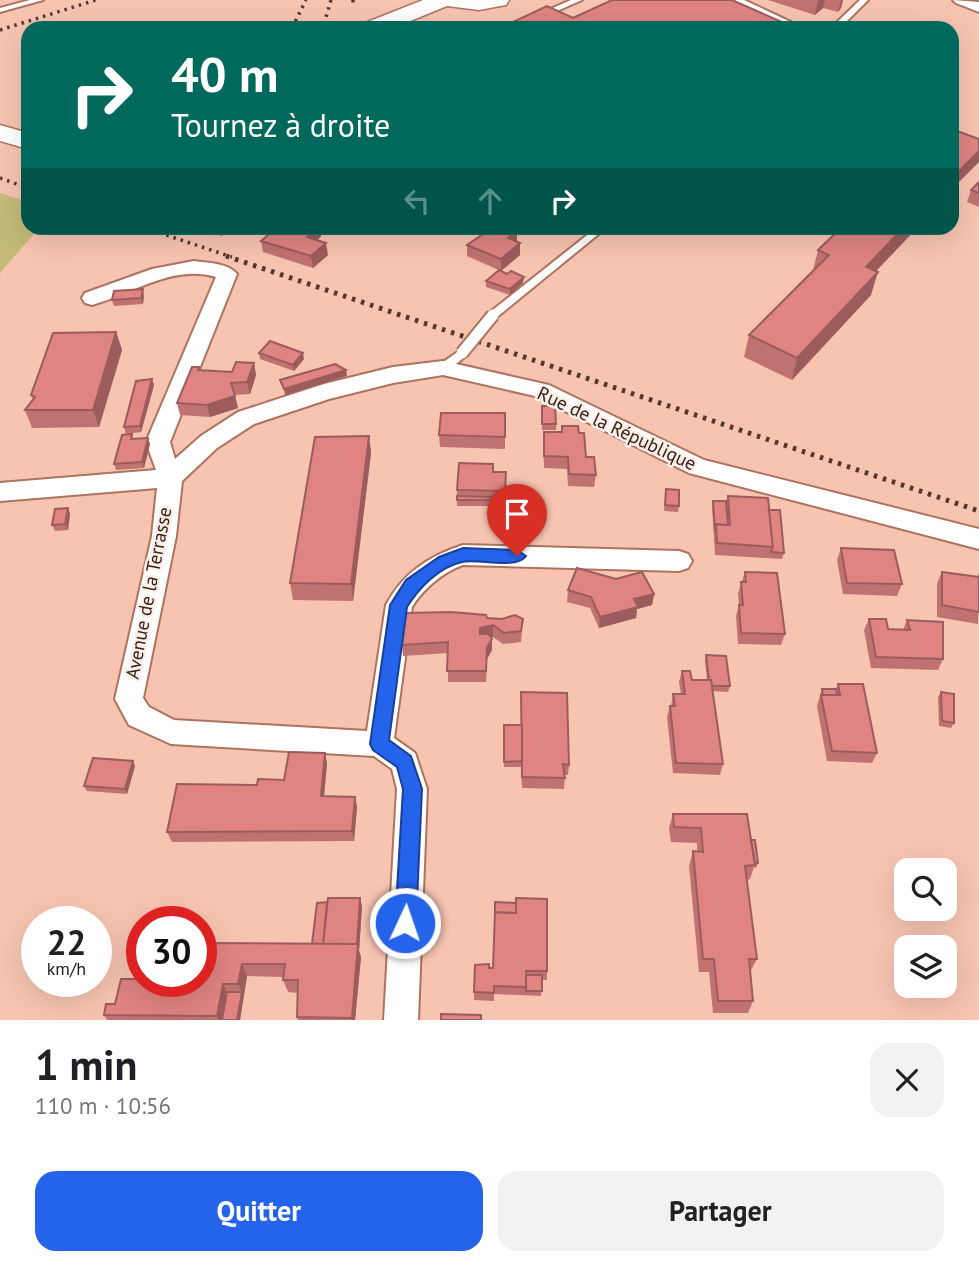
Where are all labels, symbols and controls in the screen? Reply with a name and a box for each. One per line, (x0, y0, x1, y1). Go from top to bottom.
text: 40 m (171, 42, 278, 106)
icon: right (56, 49, 147, 140)
text: Tournez à droite (171, 104, 390, 146)
icon: left (398, 182, 436, 220)
icon: ahead (471, 182, 509, 220)
icon: right (544, 182, 582, 220)
street label: Rue de la République (534, 381, 700, 475)
pin (487, 484, 547, 556)
icon: arrive (498, 495, 536, 533)
street label: Avenue de la Terrasse (120, 505, 176, 681)
map controls (894, 858, 957, 998)
button: search (894, 858, 957, 921)
position arrow (368, 886, 442, 960)
speed limit sign: 30 (126, 906, 217, 997)
text: 22 (47, 919, 86, 965)
button: layers (894, 935, 957, 998)
text: km/h (47, 957, 86, 980)
text: 1 min (35, 1037, 137, 1092)
button: close (870, 1043, 944, 1117)
text: 110 m · 10:56 (35, 1091, 171, 1120)
button: Quitter (35, 1171, 483, 1251)
button: Partager (497, 1171, 944, 1251)

